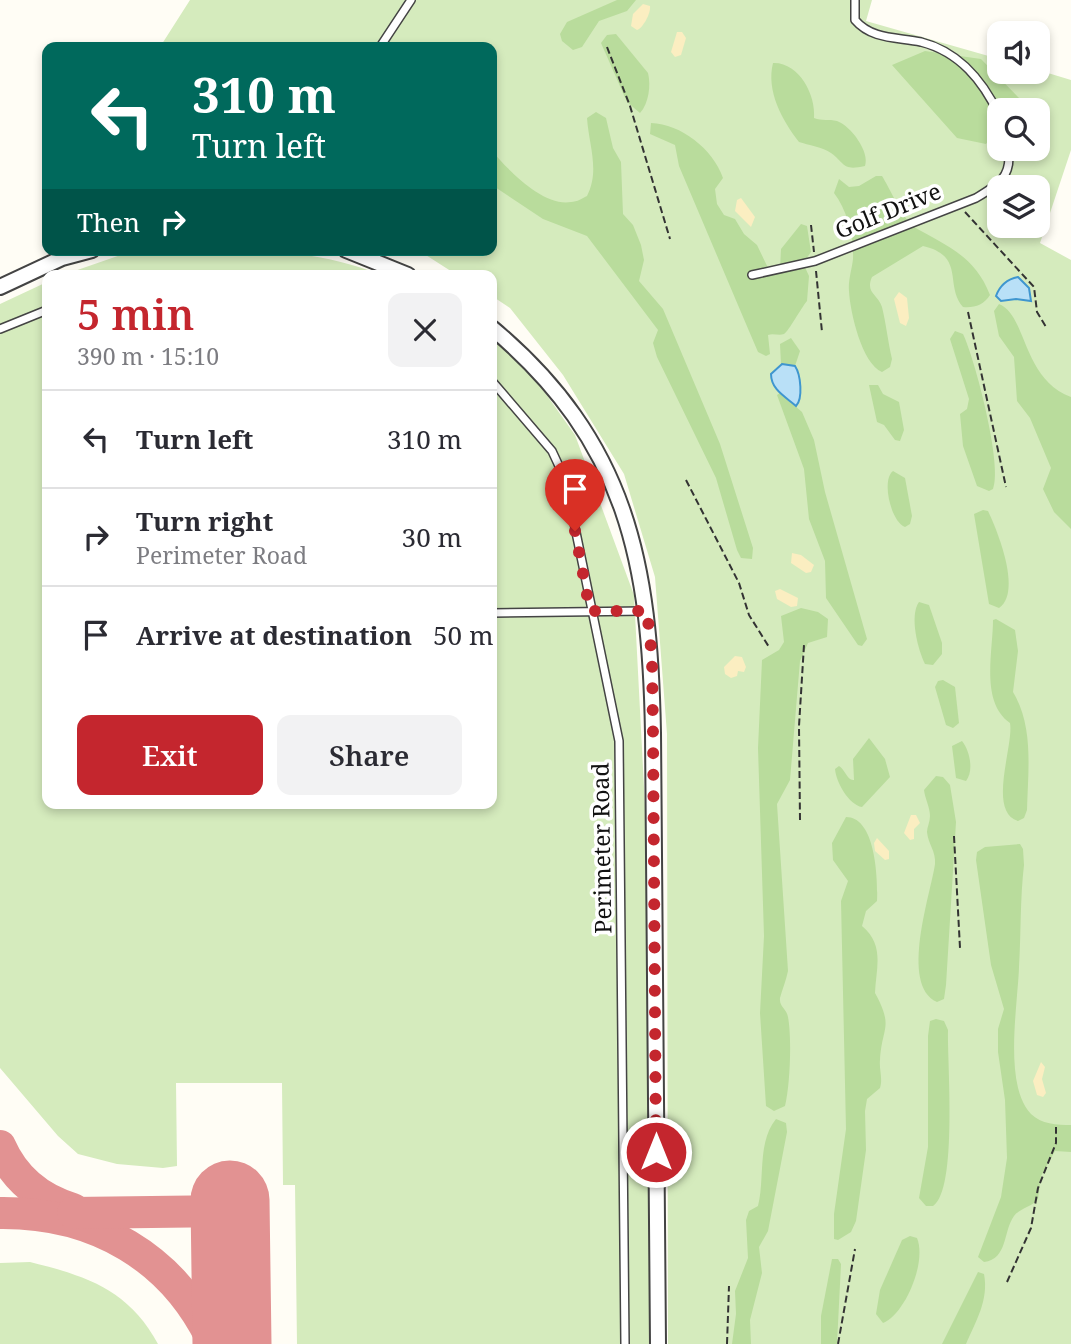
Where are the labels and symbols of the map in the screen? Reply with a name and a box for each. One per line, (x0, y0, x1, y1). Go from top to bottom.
street label: Golf Drive (830, 174, 945, 246)
pin (545, 459, 605, 531)
street label: Perimeter Road (584, 762, 618, 934)
position arrow (619, 1115, 693, 1189)

